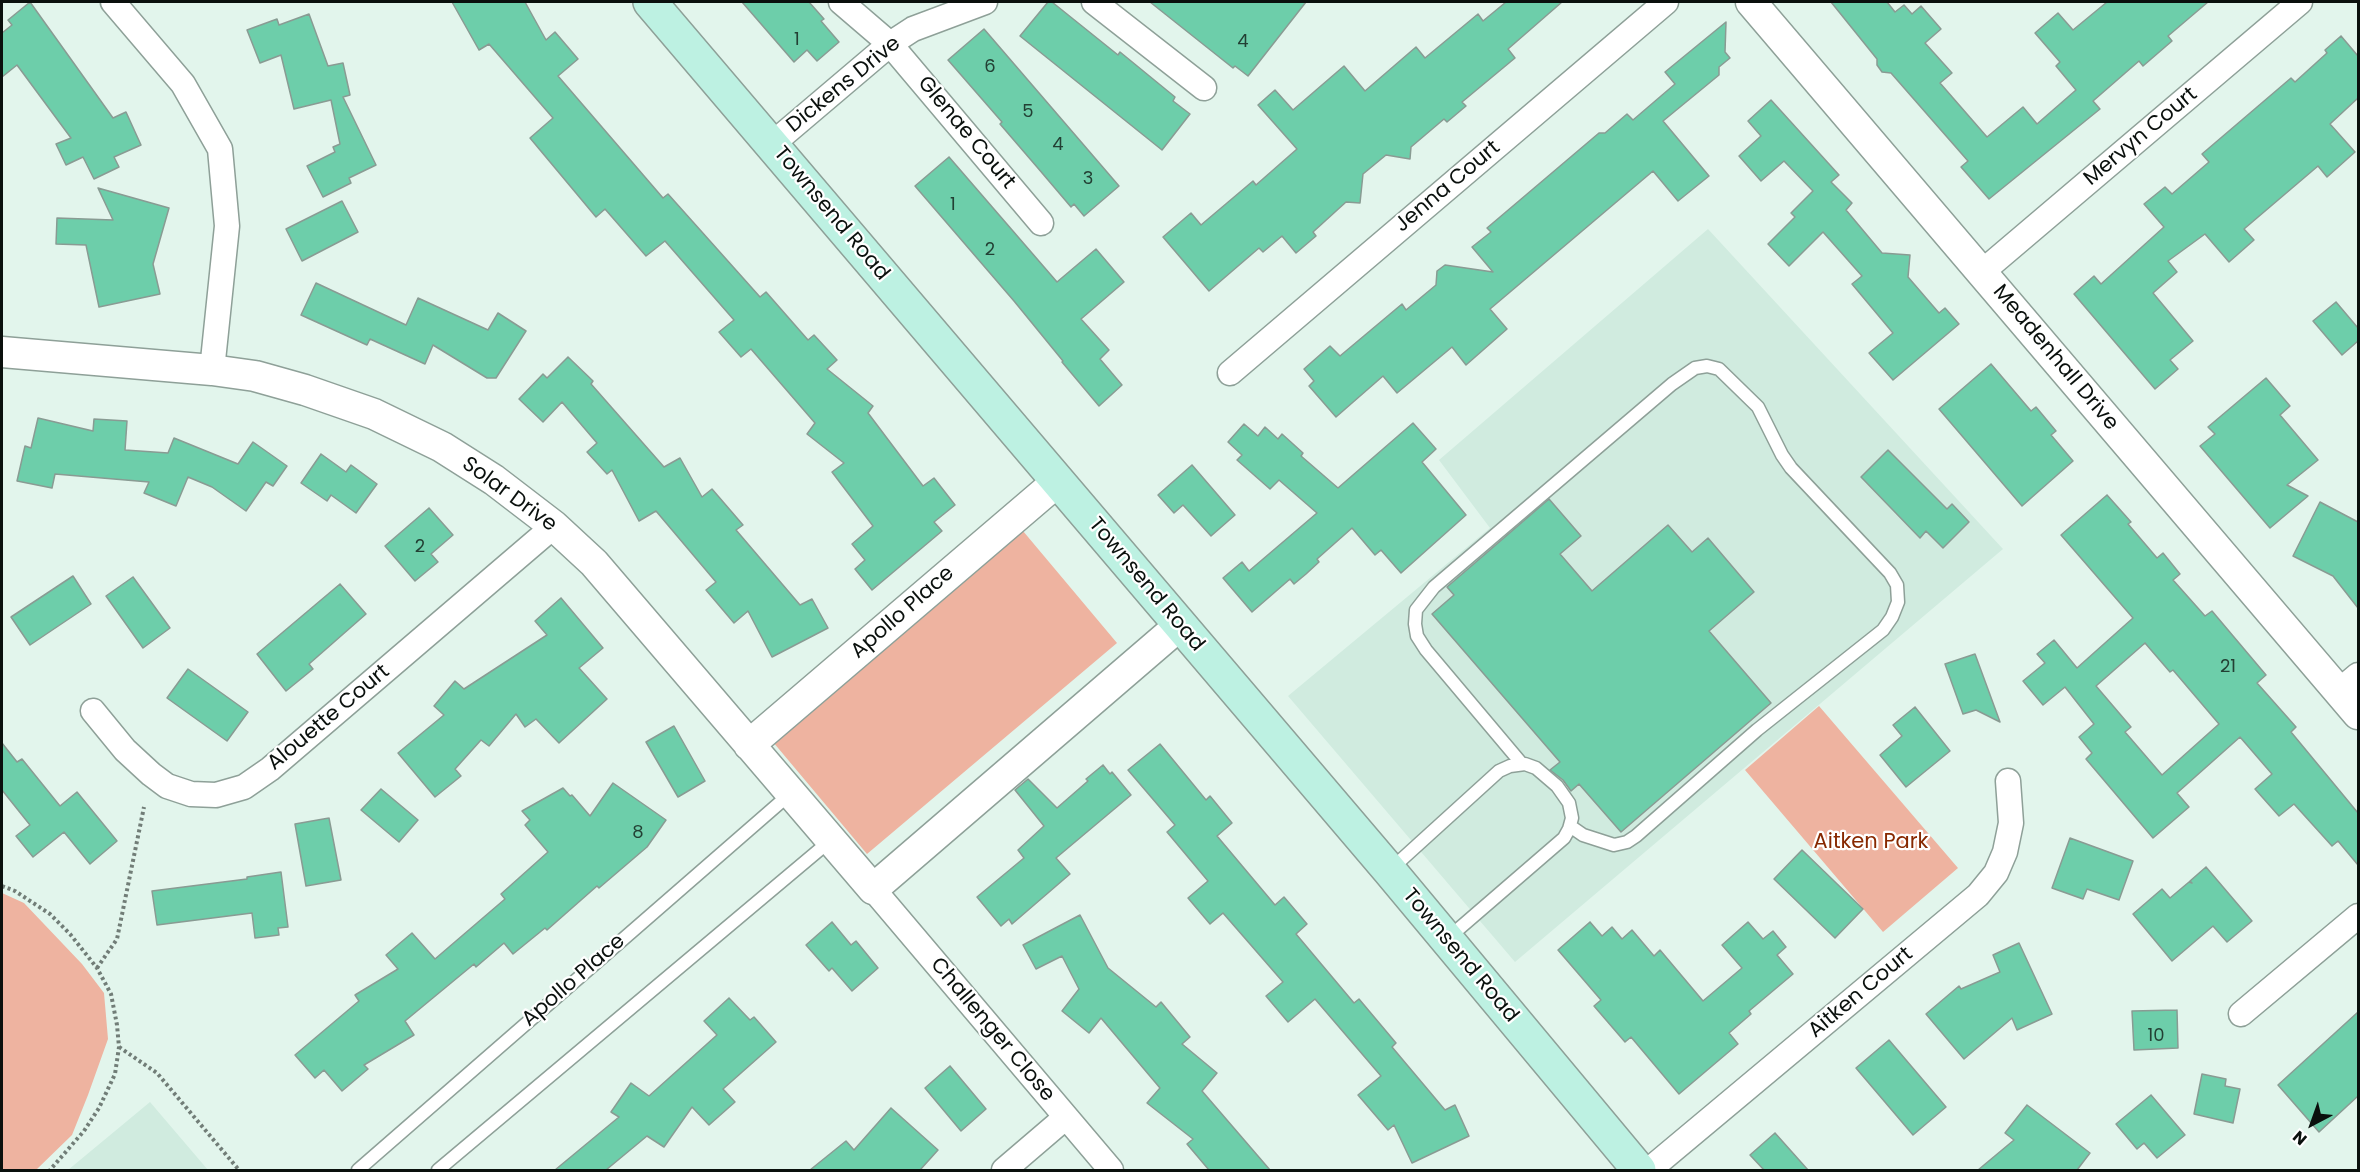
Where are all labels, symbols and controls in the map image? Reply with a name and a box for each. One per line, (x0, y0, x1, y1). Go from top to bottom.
house number: 1 (794, 29, 800, 51)
street label: Dickens Drive (782, 31, 906, 139)
house number: 4 (1237, 31, 1249, 53)
house number: 6 (984, 56, 996, 78)
street label: Glenae Court (912, 72, 1020, 194)
street label: Mervyn Court (2079, 82, 2203, 192)
house number: 5 (1022, 101, 1034, 123)
house number: 4 (1052, 134, 1064, 156)
street label: Jenna Court (1390, 136, 1506, 238)
street label: Townsend Road (768, 142, 894, 286)
house number: 3 (1083, 168, 1093, 190)
house number: 1 (950, 194, 956, 216)
house number: 2 (985, 239, 995, 261)
street label: Meadenhall Drive (1987, 280, 2123, 436)
street label: Solar Drive (457, 452, 561, 538)
street label: Townsend Road (1083, 513, 1209, 657)
house number: 2 (415, 536, 425, 558)
street label: Apollo Place (846, 561, 960, 665)
house number: 21 (2220, 656, 2236, 678)
street label: Alouette Court (263, 660, 395, 776)
house number: 8 (632, 822, 644, 844)
park label: Aitken Park (1814, 830, 1928, 856)
street label: Townsend Road (1397, 884, 1523, 1028)
street label: Apollo Place (517, 929, 631, 1033)
street label: Aitken Court (1804, 942, 1918, 1044)
street label: Challenger Close (924, 953, 1060, 1107)
house number: 10 (2147, 1025, 2165, 1047)
north arrow (2282, 1094, 2342, 1154)
text: N (2288, 1125, 2312, 1151)

